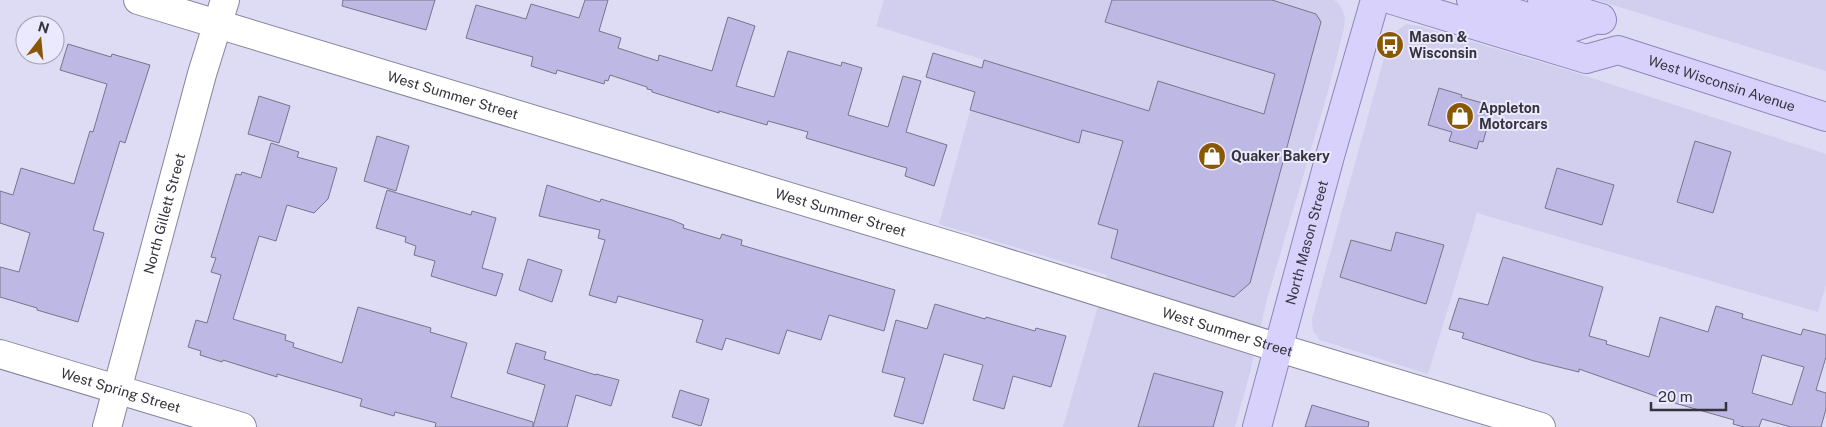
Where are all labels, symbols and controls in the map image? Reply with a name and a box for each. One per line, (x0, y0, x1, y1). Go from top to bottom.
north arrow (15, 15, 65, 65)
text: N (36, 18, 51, 37)
place label: Mason & Wisconsin (1409, 29, 1477, 61)
bus stop icon: Mason & Wisconsin (1375, 30, 1405, 60)
street label: West Wisconsin Avenue (1646, 52, 1797, 115)
street label: West Summer Street (385, 68, 520, 123)
place label: Appleton Motorcars (1479, 100, 1548, 132)
shop icon: Appleton Motorcars (1445, 101, 1475, 131)
shop icon: Quaker Bakery (1197, 141, 1227, 171)
place label: Quaker Bakery (1231, 148, 1330, 164)
street label: North Gillett Street (141, 151, 188, 276)
street label: North Mason Street (1282, 179, 1331, 306)
street label: West Summer Street (773, 185, 908, 240)
street label: West Summer Street (1160, 304, 1295, 360)
street label: West Spring Street (59, 365, 182, 416)
scale bar (1651, 380, 1726, 412)
text: 20 m (1658, 388, 1693, 405)

